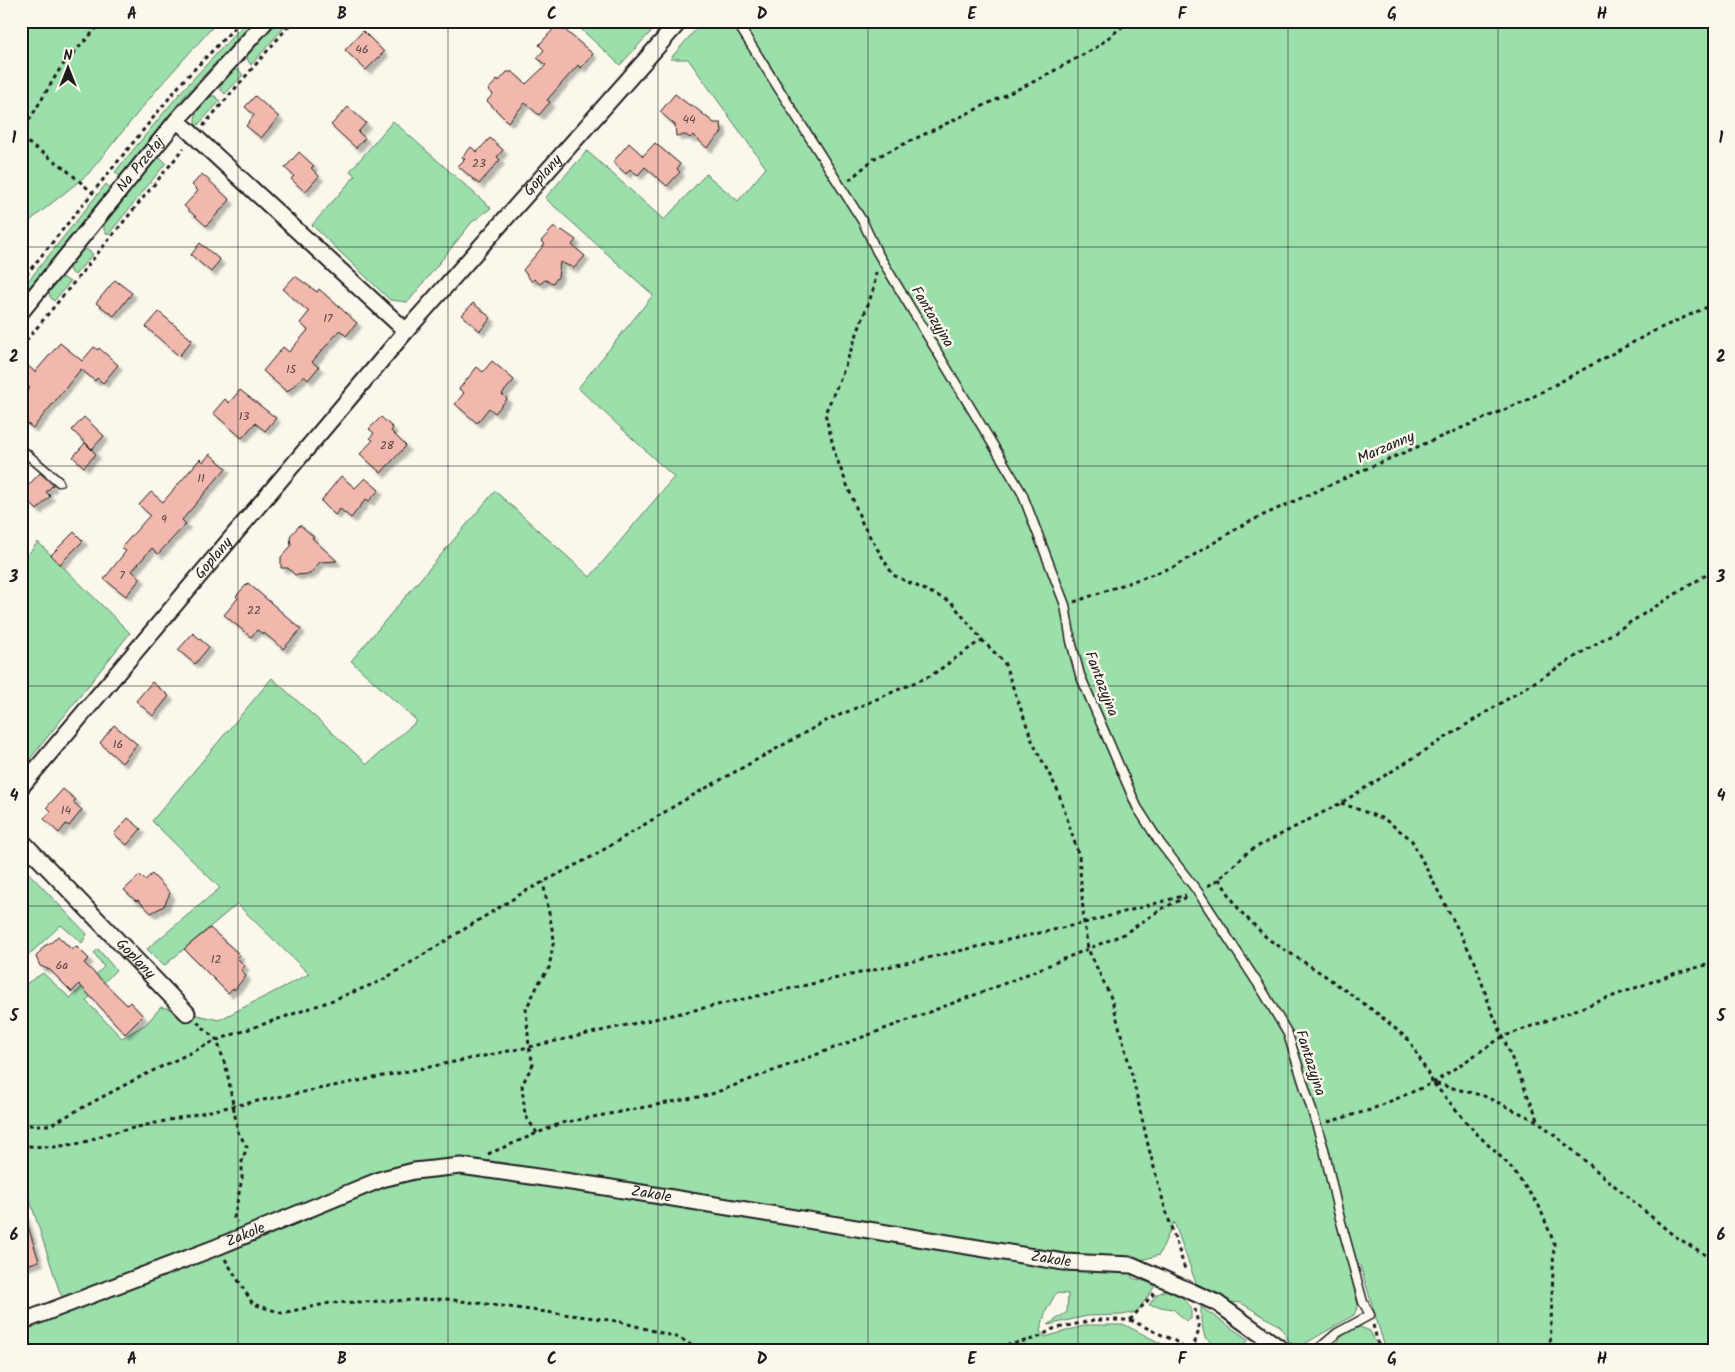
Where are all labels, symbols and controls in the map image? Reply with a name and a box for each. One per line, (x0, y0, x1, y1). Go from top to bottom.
text: A (127, 2, 137, 27)
text: B (337, 2, 347, 27)
text: C (547, 2, 557, 27)
text: D (757, 2, 768, 27)
text: E (968, 2, 978, 27)
text: F (1178, 2, 1188, 27)
text: G (1387, 2, 1397, 27)
text: H (1597, 2, 1607, 27)
house number: 46 (355, 40, 369, 59)
north arrow (42, 42, 92, 92)
text: N (64, 45, 73, 67)
house number: 44 (682, 110, 696, 129)
text: 1 (12, 126, 17, 151)
text: 1 (1719, 126, 1724, 151)
street label: Na Przełaj (111, 130, 172, 198)
street label: Goplany (518, 149, 569, 202)
house number: 23 (472, 154, 486, 173)
street label: Fantazyjna (904, 282, 960, 352)
house number: 17 (323, 309, 333, 328)
text: 2 (9, 345, 19, 370)
text: 2 (1716, 345, 1726, 370)
house number: 15 (286, 360, 298, 379)
house number: 13 (239, 407, 249, 426)
street label: Marzanny (1353, 425, 1419, 471)
house number: 28 (380, 436, 395, 455)
house number: 11 (197, 469, 205, 488)
house number: 9 (161, 510, 167, 529)
street label: Goplany (189, 531, 239, 585)
text: 3 (9, 565, 19, 590)
text: 3 (1716, 565, 1726, 590)
house number: 7 (119, 566, 125, 585)
house number: 22 (247, 601, 261, 620)
street label: Fantazyjna (1078, 648, 1124, 720)
house number: 16 (113, 735, 123, 754)
text: 4 (10, 784, 19, 809)
text: 4 (1717, 784, 1726, 809)
house number: 14 (61, 801, 72, 820)
street label: Goplany (110, 933, 161, 986)
house number: 12 (211, 950, 221, 969)
house number: 6a (56, 956, 69, 975)
text: 5 (9, 1004, 20, 1029)
text: 5 (1716, 1004, 1727, 1029)
street label: Fantazyjna (1288, 1027, 1332, 1099)
street label: Zakole (629, 1179, 674, 1210)
street label: Zakole (222, 1216, 269, 1254)
text: 6 (10, 1223, 19, 1248)
text: 6 (1717, 1223, 1726, 1248)
street label: Zakole (1029, 1245, 1072, 1274)
text: A (127, 1347, 137, 1372)
text: B (337, 1347, 347, 1372)
text: C (547, 1347, 557, 1372)
text: D (757, 1347, 768, 1372)
text: E (968, 1347, 978, 1372)
text: F (1178, 1347, 1188, 1372)
text: G (1387, 1347, 1397, 1372)
text: H (1597, 1347, 1607, 1372)

